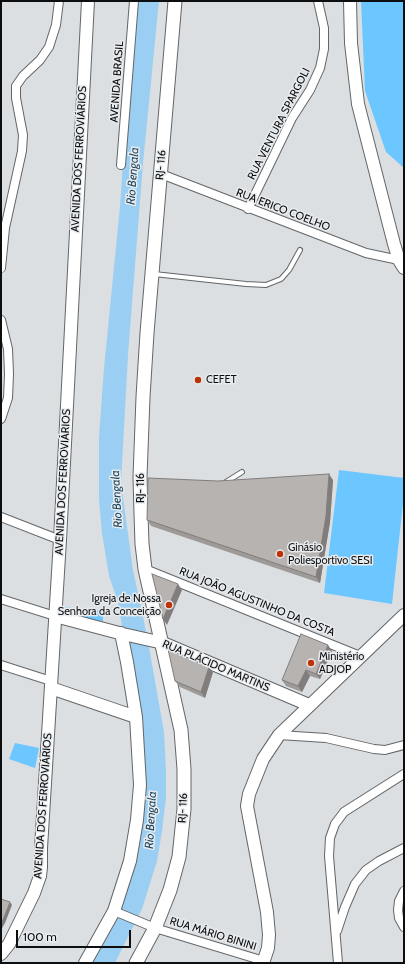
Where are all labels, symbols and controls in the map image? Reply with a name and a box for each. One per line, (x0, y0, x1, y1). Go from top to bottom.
street label: AVENIDA BRASIL (108, 41, 126, 123)
street label: RUA VENTURA SPARGOLI (245, 66, 313, 182)
street label: AVENIDA DOS FERROVIÁRIOS (69, 86, 89, 232)
water label: Rio Bengala (124, 147, 142, 205)
street label: RJ- 116 (153, 149, 169, 181)
street label: RUA ERICO COELHO (234, 186, 332, 234)
place label: CEFET (206, 373, 237, 387)
marker: CEFET (193, 375, 203, 385)
street label: AVENIDA DOS FERROVIÁRIOS (53, 409, 73, 555)
water label: Rio Bengala (108, 470, 126, 528)
street label: RJ- 116 (134, 473, 148, 503)
place label: Ginásio Poliesportivo SESI (288, 541, 373, 567)
marker: Ginásio Poliesportivo SESI (275, 549, 285, 559)
street label: RUA JOÃO AGUSTINHO DA COSTA (177, 565, 337, 639)
place label: Igreja de Nossa Senhora da Conceição (58, 592, 161, 618)
marker: Igreja de Nossa Senhora da Conceição (164, 600, 174, 610)
street label: RUA PLÁCIDO MARTINS (160, 637, 272, 695)
place label: Ministério ADJOP (319, 650, 364, 676)
marker: Ministério ADJOP (306, 658, 316, 668)
street label: AVENIDA DOS FERROVIÁRIOS (31, 733, 55, 879)
water label: Rio Bengala (142, 791, 160, 849)
street label: RJ- 116 (176, 793, 190, 823)
street label: RUA MÁRIO BININI (168, 914, 258, 954)
scale bar (18, 922, 133, 948)
text: 100 m (23, 929, 57, 944)

